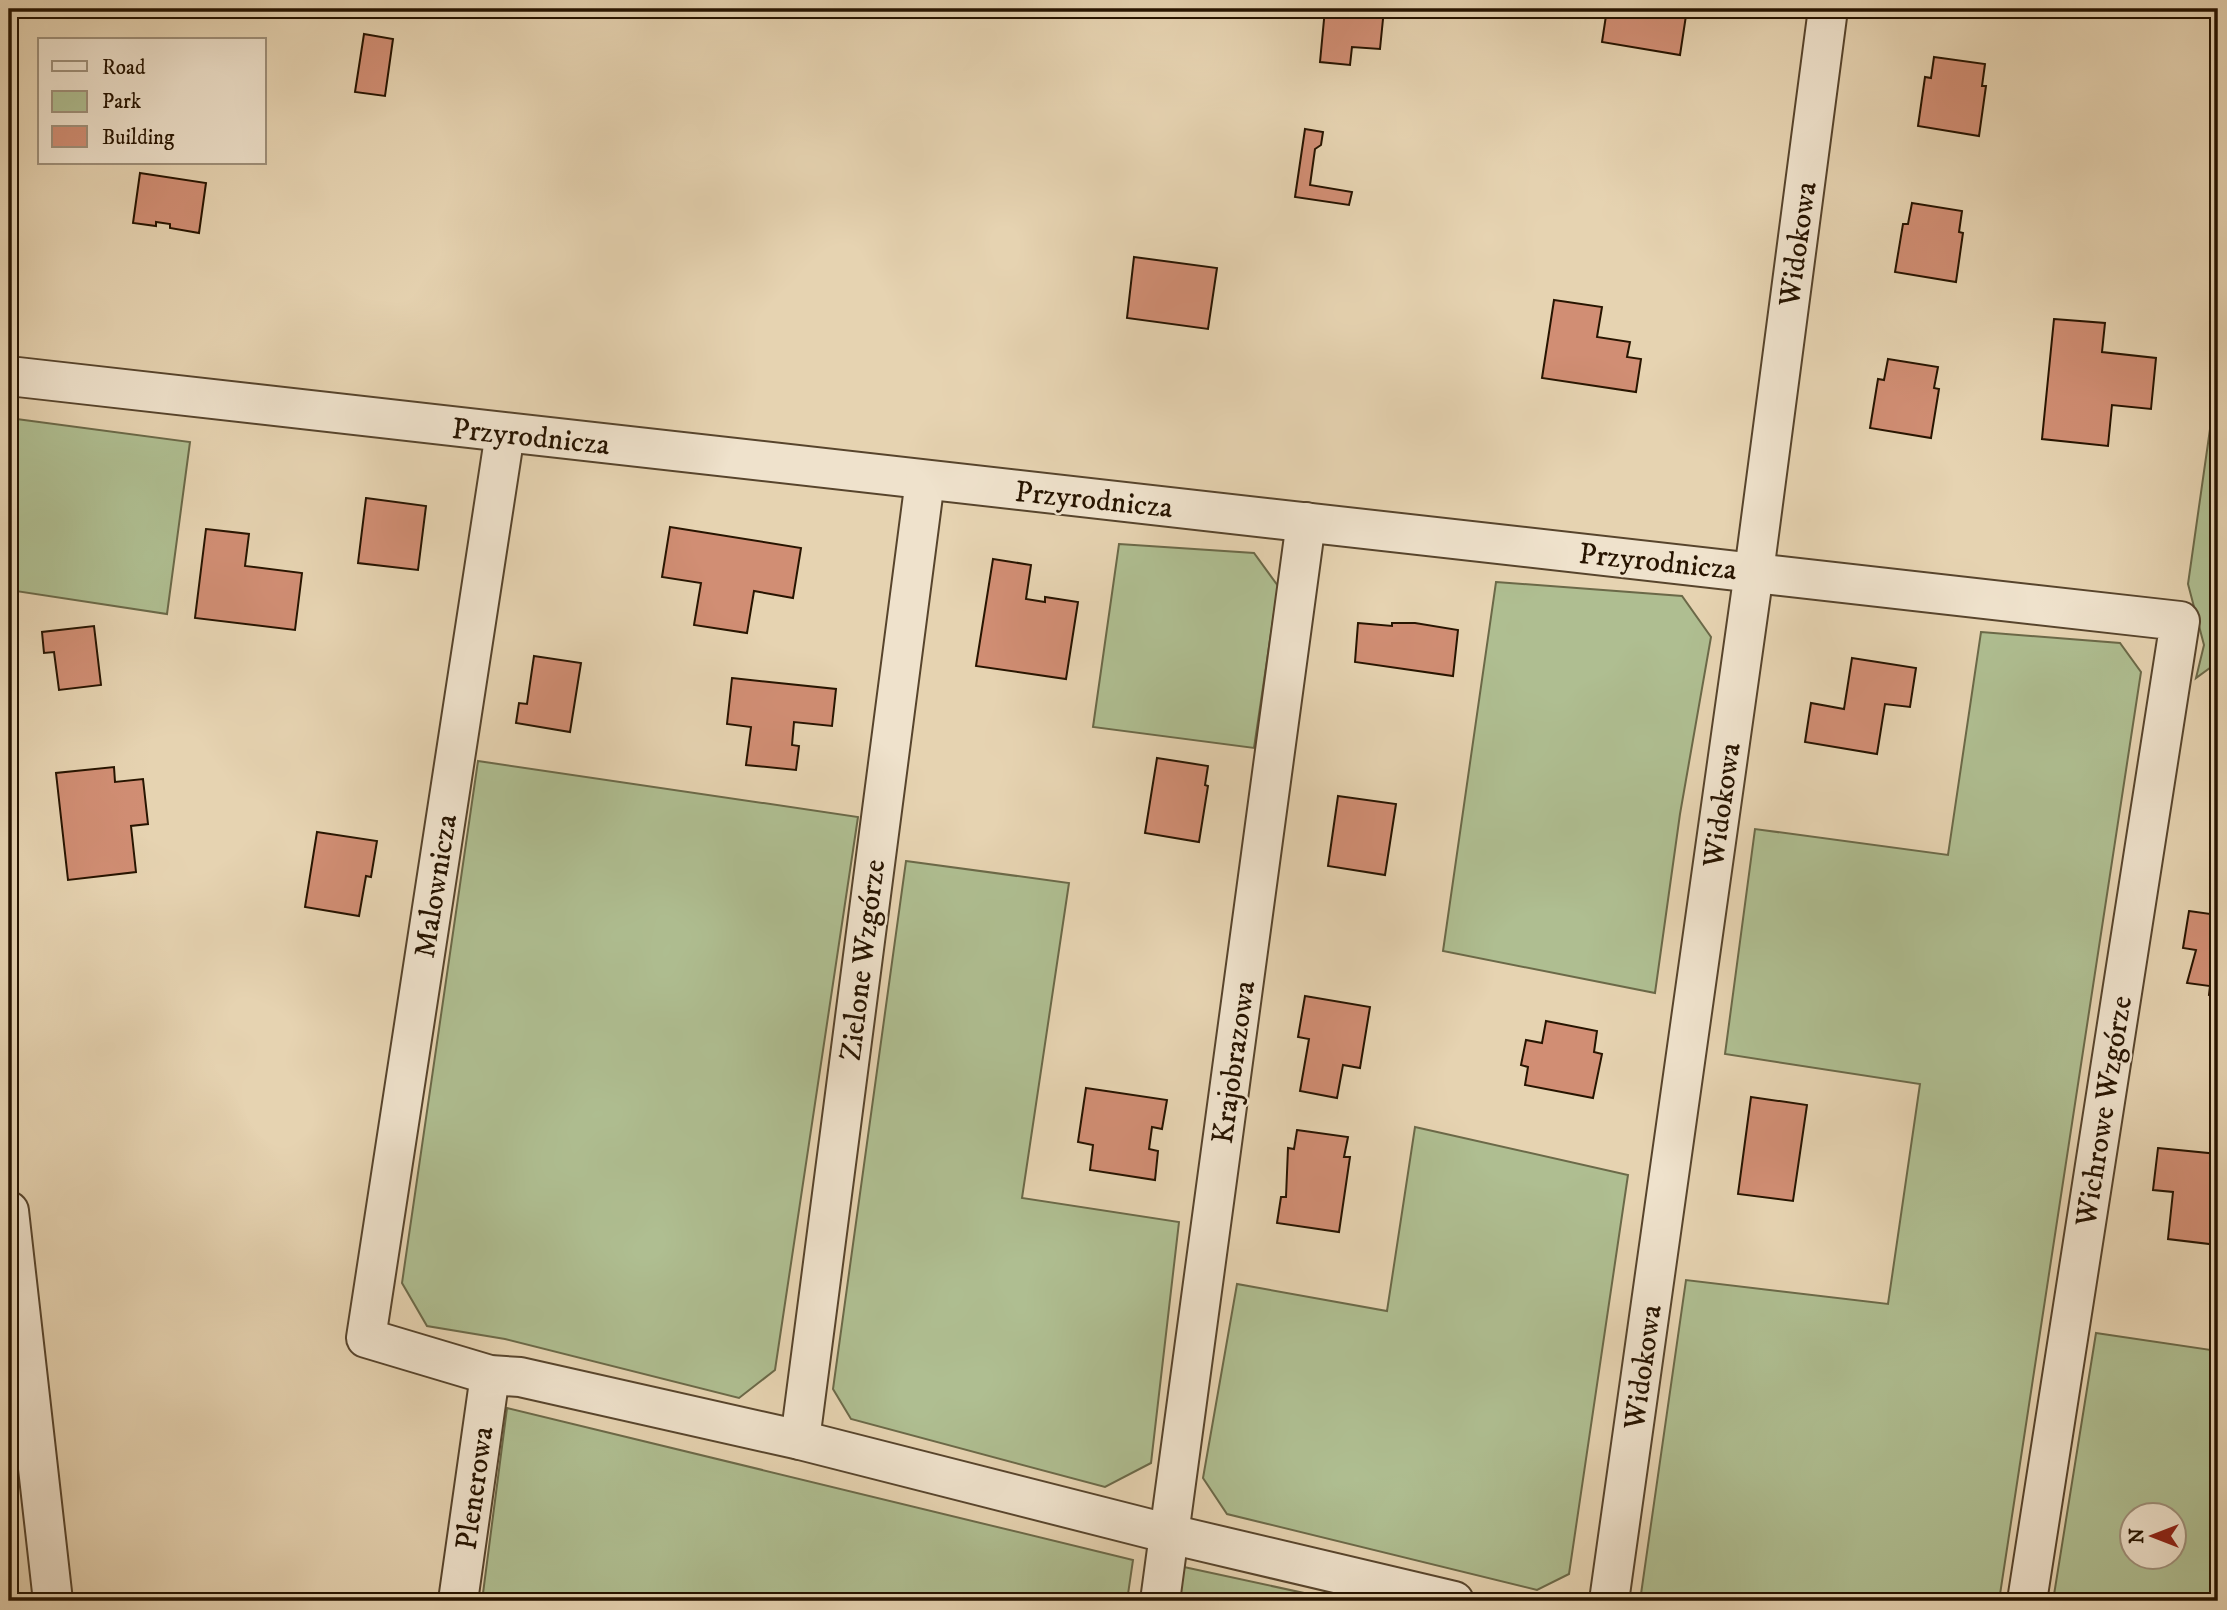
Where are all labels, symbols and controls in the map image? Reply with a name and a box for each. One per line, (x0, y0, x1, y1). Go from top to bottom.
legend (38, 38, 266, 164)
text: Road (102, 55, 146, 81)
text: Park (102, 89, 142, 115)
text: Building (102, 125, 175, 151)
street label: Widokowa (1771, 179, 1826, 310)
street label: Przyrodnicza (450, 411, 612, 464)
street label: Przyrodnicza (1013, 474, 1175, 527)
street label: Przyrodnicza (1577, 536, 1739, 589)
street label: Widokowa (1695, 740, 1750, 871)
street label: Malownicza (407, 812, 466, 961)
street label: Zielone Wzgórze (833, 857, 894, 1063)
street label: Krajobrazowa (1205, 978, 1264, 1146)
street label: Wichrowe Wzgórze (2068, 993, 2141, 1230)
street label: Widokowa (1616, 1302, 1671, 1433)
street label: Plenerowa (449, 1424, 502, 1552)
north arrow (2118, 1502, 2188, 1572)
text: N (2126, 1528, 2149, 1544)

